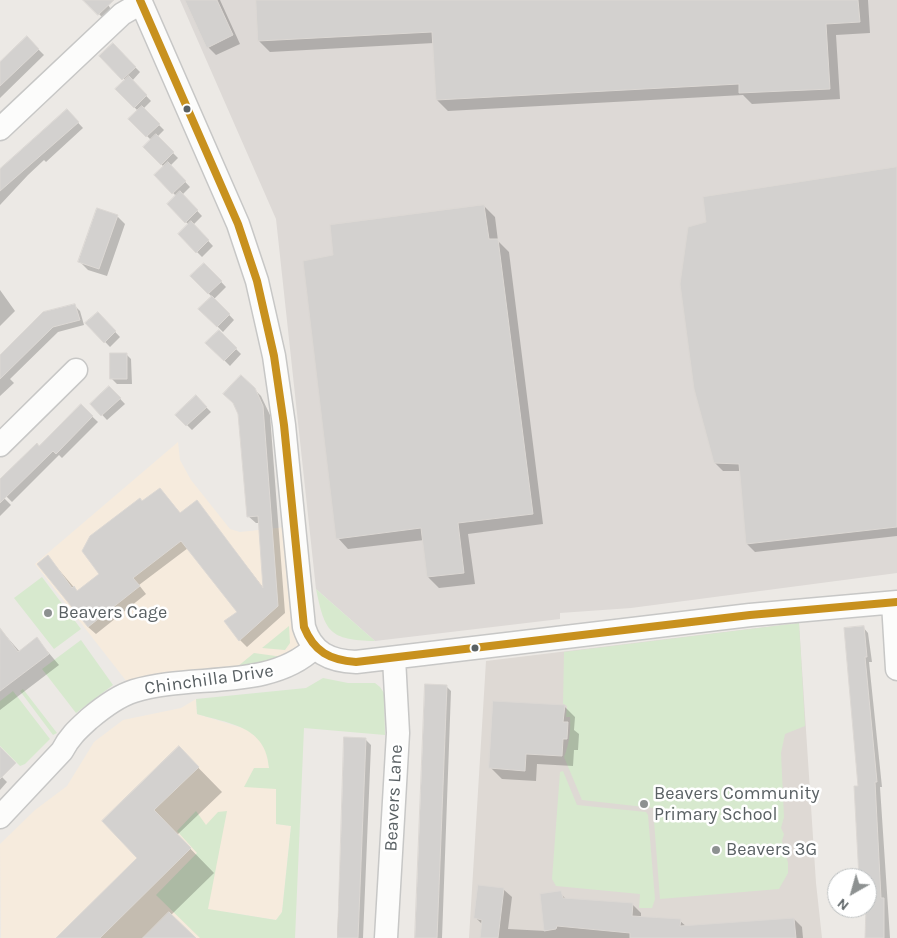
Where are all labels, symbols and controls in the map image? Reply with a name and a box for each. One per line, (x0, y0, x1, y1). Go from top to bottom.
unlabelled marker (182, 104, 192, 114)
place label: Beavers Cage (58, 602, 167, 624)
marker: Beavers Cage (42, 607, 54, 619)
unlabelled marker (470, 643, 480, 653)
street label: Chinchilla Drive (143, 660, 275, 700)
street label: Beavers Lane (380, 744, 408, 852)
place label: Beavers Community Primary School (654, 783, 820, 826)
marker: Beavers Community Primary School (638, 798, 650, 810)
place label: Beavers 3G (726, 839, 817, 861)
marker: Beavers 3G (710, 844, 722, 856)
north arrow (827, 868, 877, 918)
text: N (834, 895, 852, 914)

